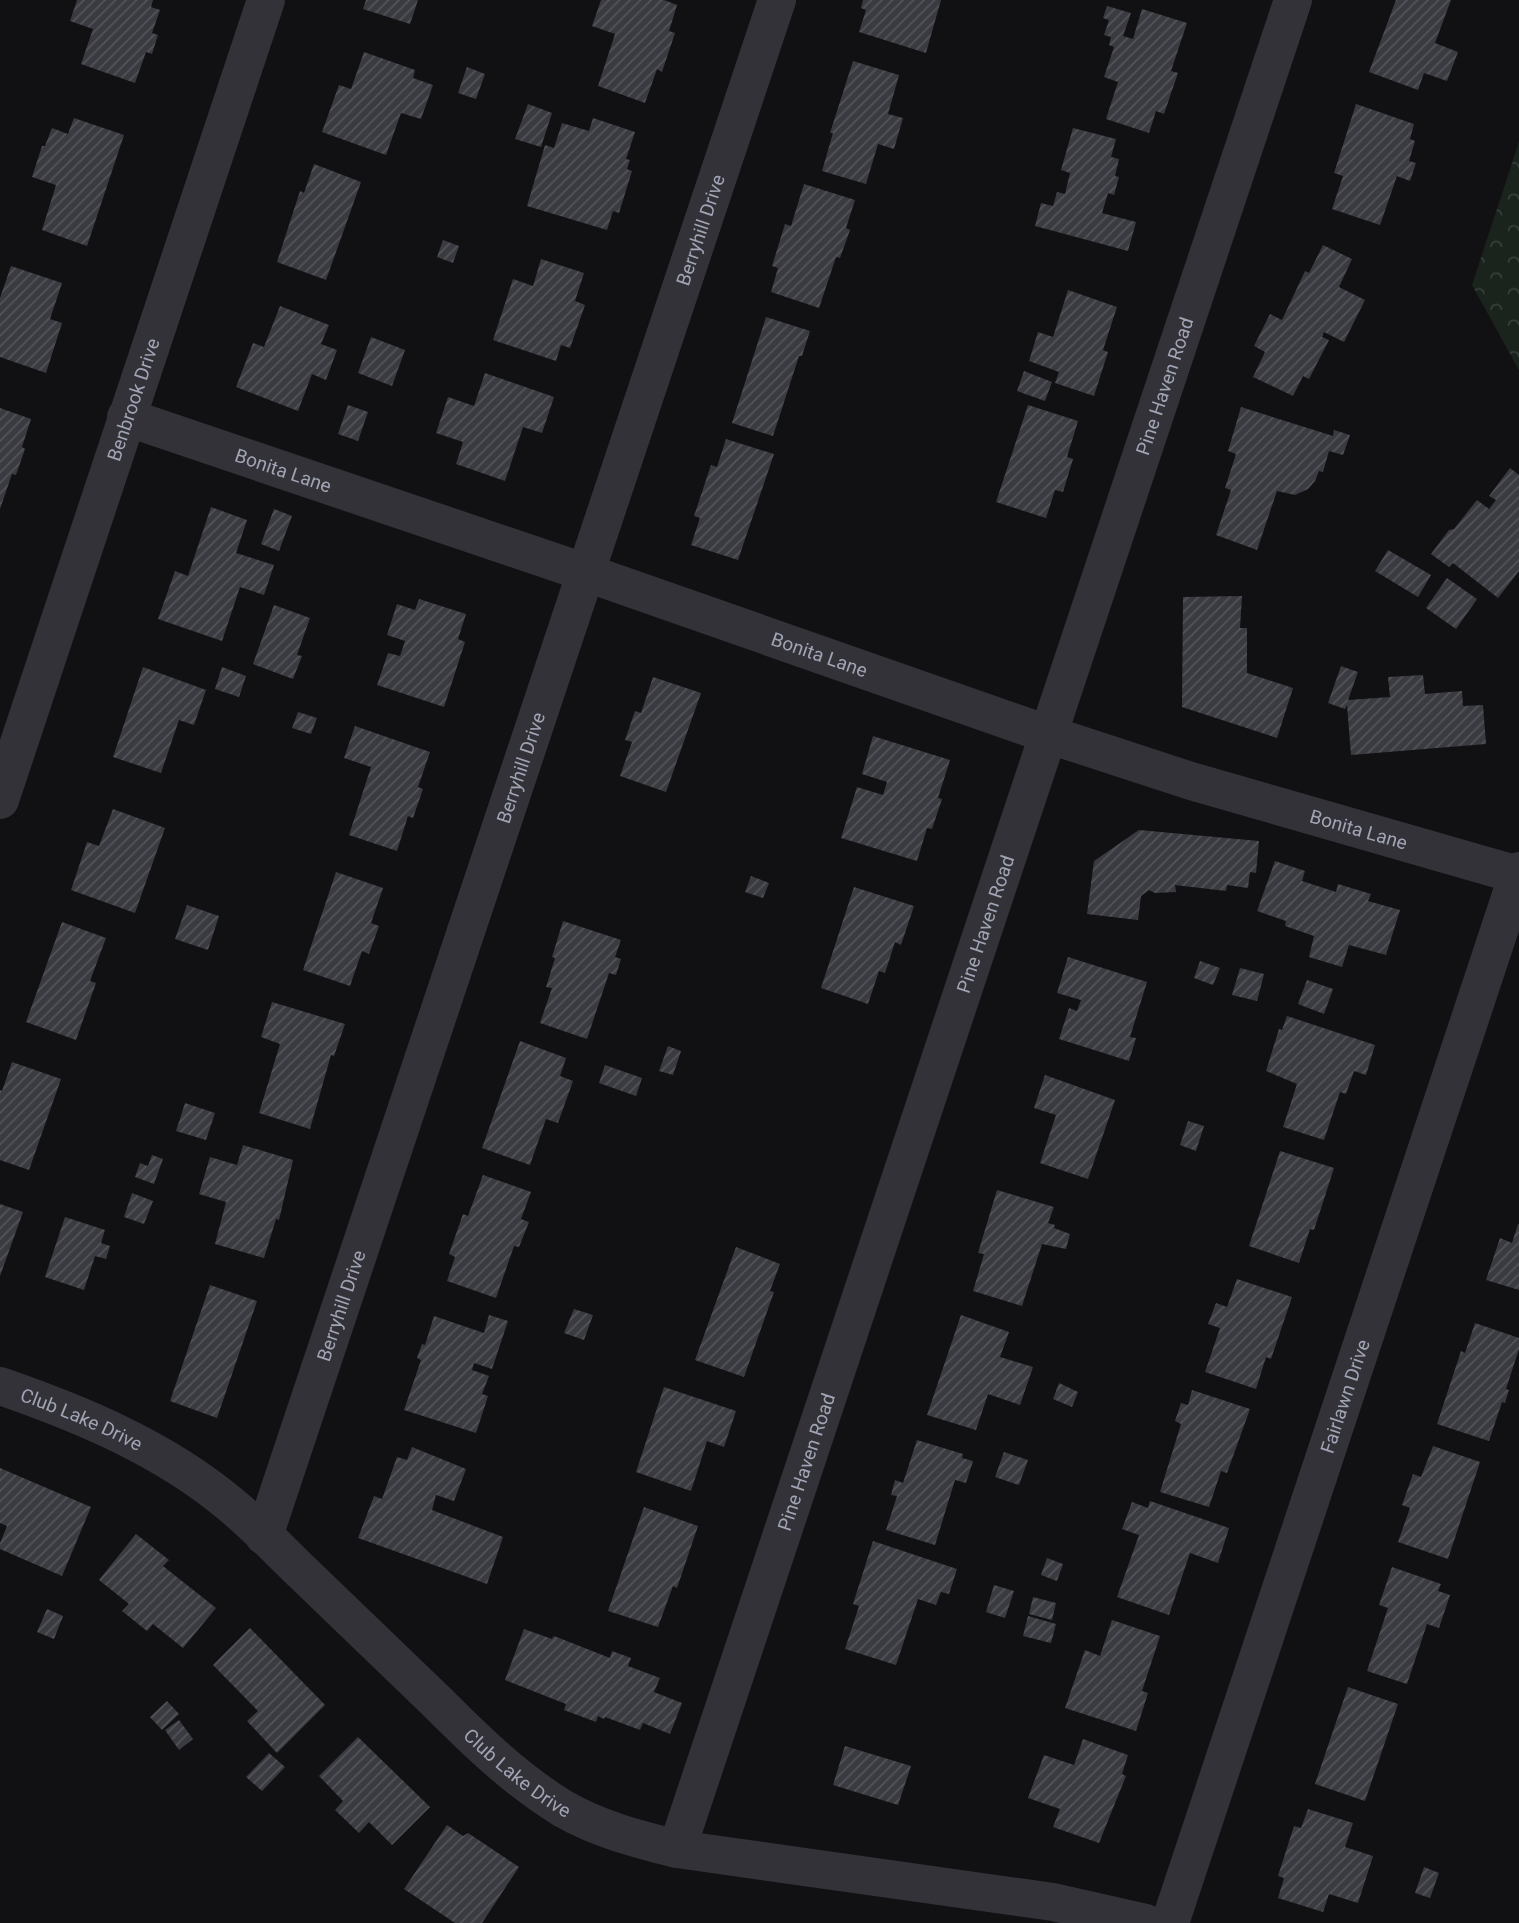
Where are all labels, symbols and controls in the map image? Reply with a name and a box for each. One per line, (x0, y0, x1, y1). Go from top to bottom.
street label: Berryhill Drive (671, 172, 730, 289)
street label: Pine Haven Road (1131, 314, 1198, 458)
street label: Benbrook Drive (102, 335, 165, 464)
street label: Bonita Lane (232, 444, 334, 498)
street label: Bonita Lane (768, 627, 870, 682)
street label: Berryhill Drive (492, 709, 550, 826)
street label: Bonita Lane (1307, 805, 1410, 855)
street label: Pine Haven Road (952, 852, 1019, 996)
street label: Berryhill Drive (312, 1247, 371, 1364)
street label: Fairlawn Drive (1316, 1336, 1375, 1456)
street label: Club Lake Drive (17, 1383, 146, 1456)
street label: Pine Haven Road (773, 1390, 840, 1534)
street label: Club Lake Drive (459, 1724, 575, 1823)

